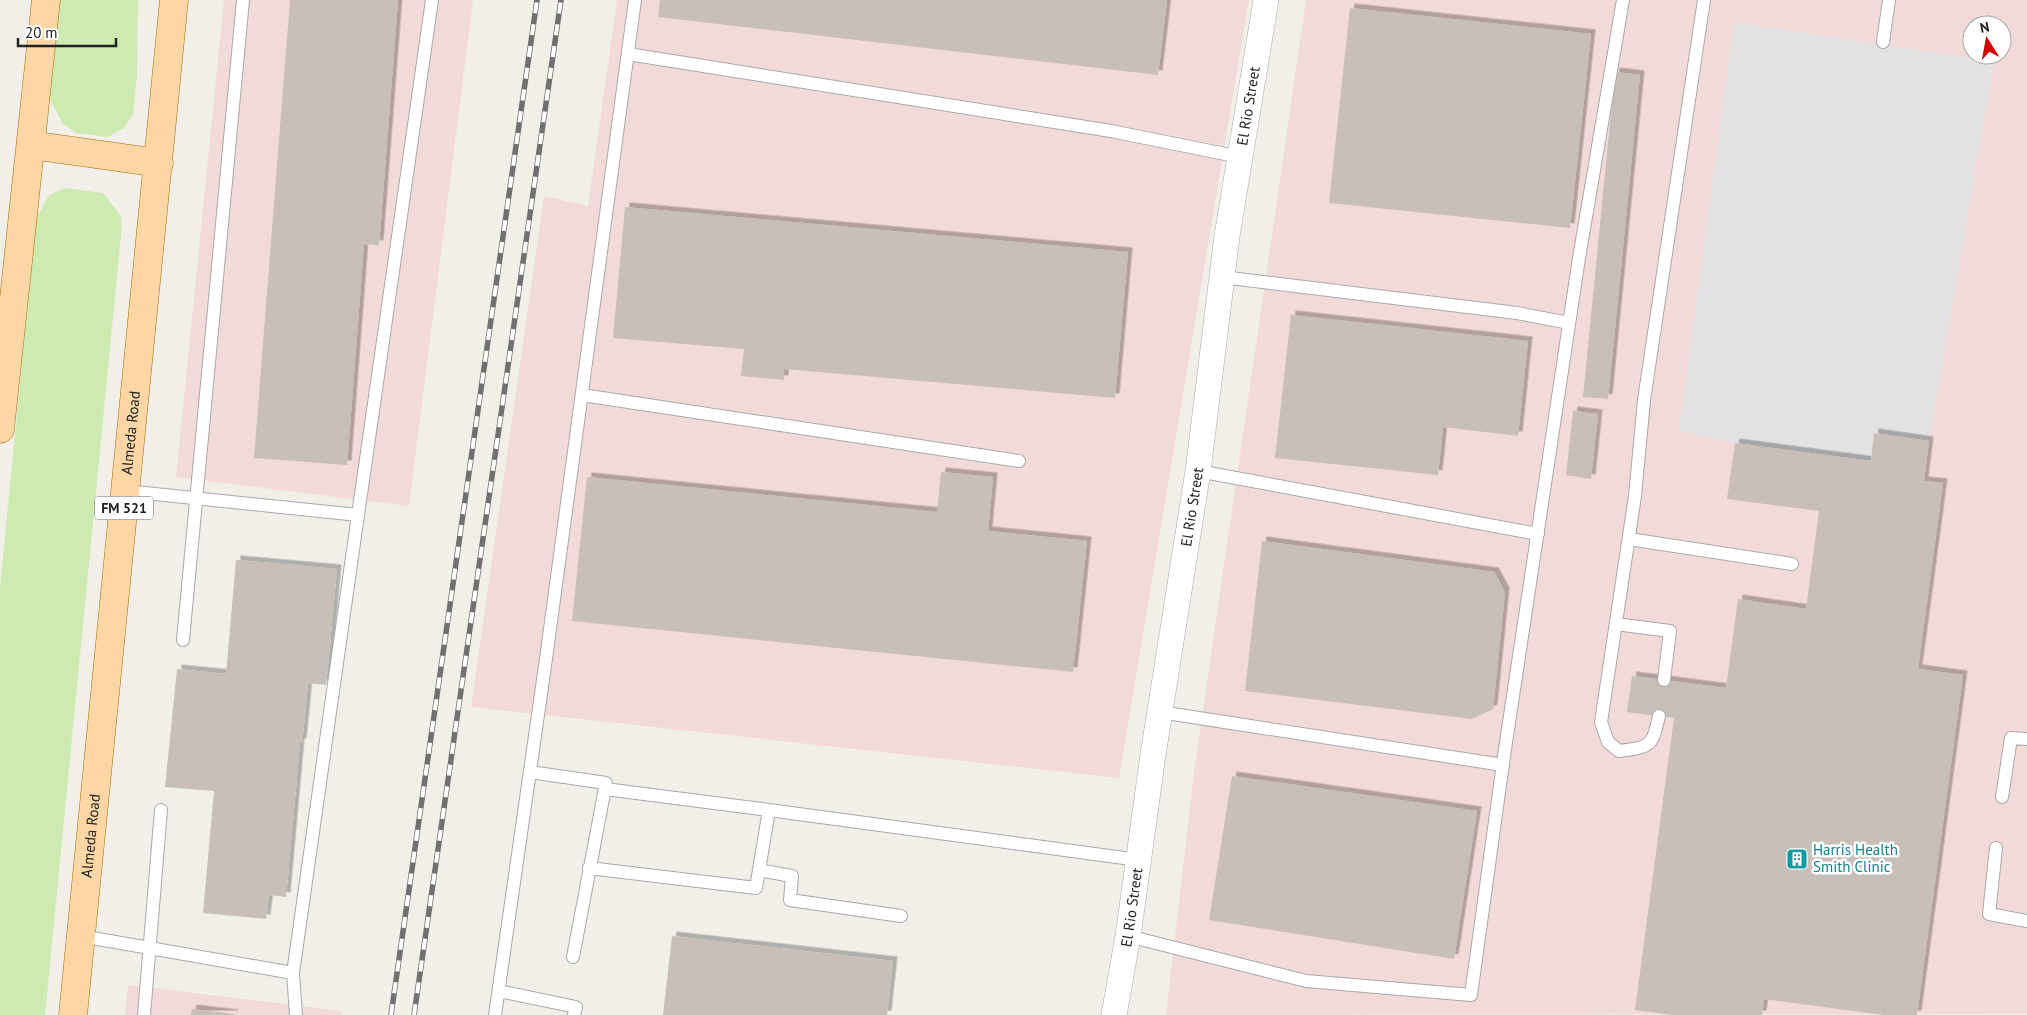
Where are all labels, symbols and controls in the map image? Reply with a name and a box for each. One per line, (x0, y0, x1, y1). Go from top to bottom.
scale bar (18, 15, 115, 47)
north arrow (1962, 15, 2012, 65)
text: N (1978, 18, 1991, 37)
text: 20 m (25, 23, 58, 42)
street label: El Rio Street (1232, 65, 1264, 147)
street label: Almeda Road (117, 390, 144, 476)
street label: El Rio Street (1176, 466, 1207, 548)
road number: FM 521 (95, 496, 153, 520)
street label: Almeda Road (77, 793, 104, 879)
place label: Harris Health Smith Clinic (1813, 840, 1898, 876)
building icon: Harris Health Smith Clinic (1785, 847, 1809, 871)
street label: El Rio Street (1116, 867, 1146, 949)

